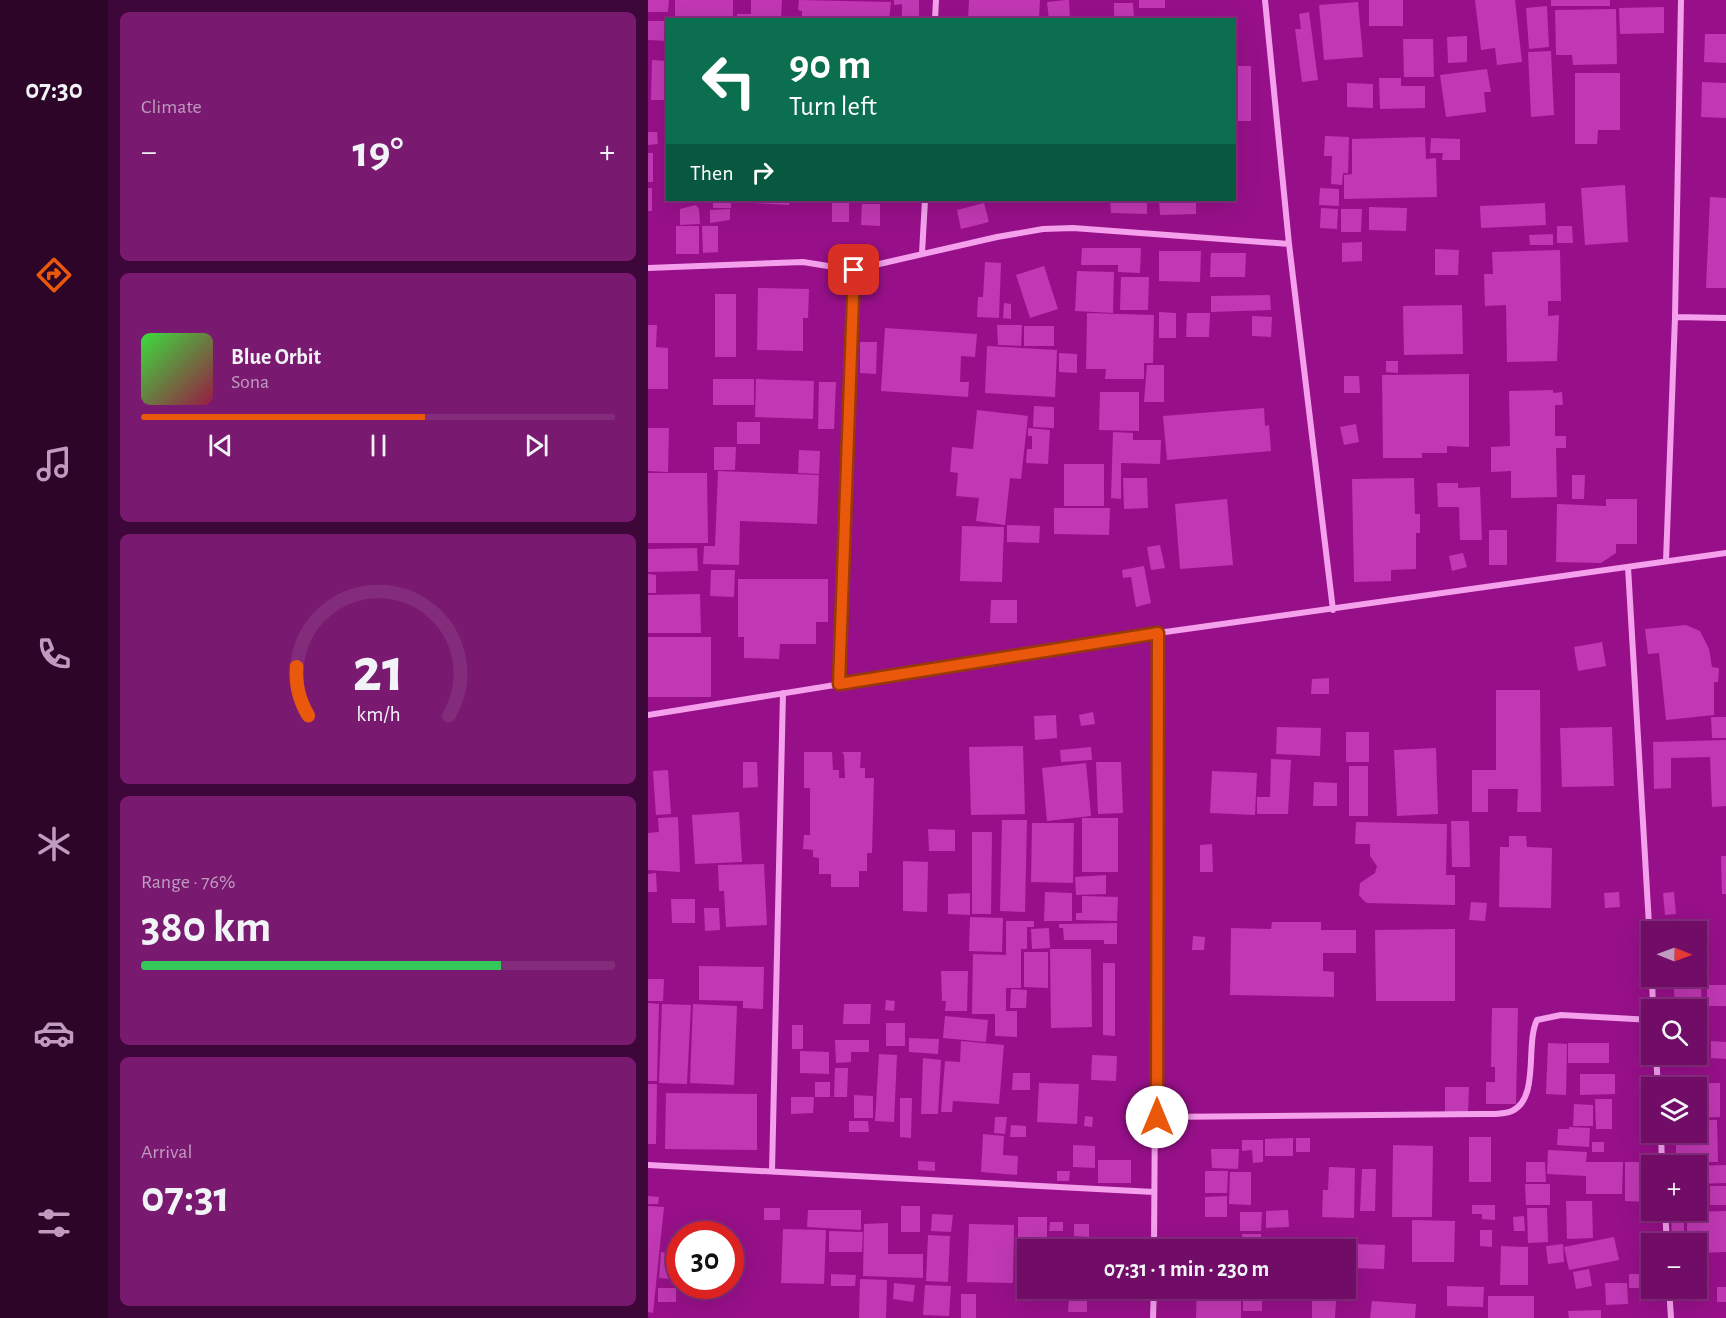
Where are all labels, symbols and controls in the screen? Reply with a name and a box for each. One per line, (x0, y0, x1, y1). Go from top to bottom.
icon: left (690, 42, 768, 120)
text: 90 m (789, 44, 871, 86)
text: 07:30 (25, 76, 83, 103)
text: Turn left (789, 93, 877, 120)
text: Climate (141, 97, 202, 117)
text: 19° (352, 130, 404, 175)
text: − (141, 136, 157, 169)
text: + (599, 136, 615, 169)
icon: right (746, 156, 779, 189)
text: Then (690, 162, 734, 184)
pin (828, 244, 879, 295)
icon: arrive (837, 253, 870, 286)
icon: directions (33, 254, 75, 296)
text: Blue Orbit (231, 346, 321, 368)
text: Sona (231, 372, 269, 392)
icon: previous (204, 429, 237, 462)
icon: pause (362, 429, 395, 462)
icon: next (520, 429, 553, 462)
icon: music (33, 443, 75, 485)
icon: phone (33, 633, 75, 675)
text: 21 (352, 640, 404, 702)
text: km/h (356, 704, 400, 725)
icon: climate (33, 823, 75, 865)
text: Range · 76% (141, 872, 235, 892)
text: 380 km (141, 905, 271, 950)
north arrow (1641, 921, 1707, 987)
map controls (1641, 921, 1707, 1299)
button: search (1641, 999, 1707, 1065)
icon: car (33, 1012, 75, 1054)
button: layers (1641, 1077, 1707, 1143)
position arrow (1125, 1085, 1189, 1149)
text: Arrival (141, 1142, 192, 1162)
button: + (1641, 1155, 1707, 1221)
text: 07:31 (141, 1175, 230, 1220)
icon: filters (33, 1202, 75, 1244)
speed limit sign: 30 (666, 1221, 744, 1299)
button: − (1641, 1233, 1707, 1299)
text: 07:31 · 1 min · 230 m (1104, 1258, 1269, 1280)

